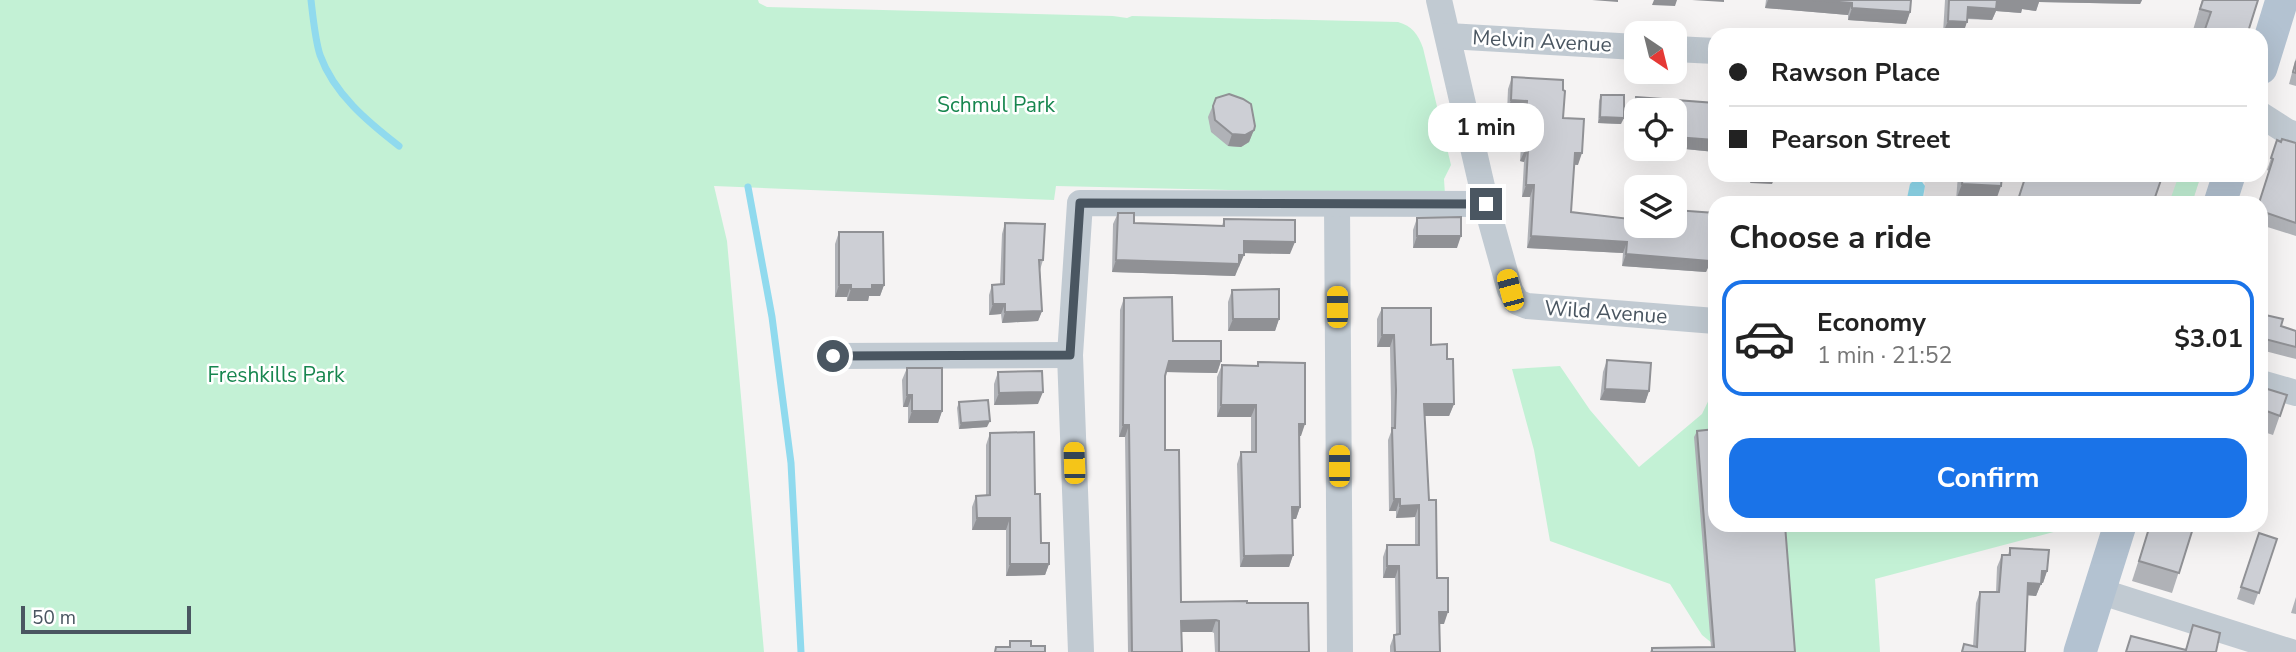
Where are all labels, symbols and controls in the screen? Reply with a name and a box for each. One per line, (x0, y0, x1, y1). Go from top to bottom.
north arrow (1624, 21, 1687, 84)
map controls (1624, 21, 1687, 238)
street label: Melvin Avenue (1472, 23, 1612, 59)
text: Rawson Place (1771, 55, 1940, 90)
park label: Schmul Park (937, 91, 1055, 119)
button: locate (1624, 98, 1687, 161)
callout: 1 min (1428, 102, 1544, 152)
text: 1 min (1456, 112, 1516, 143)
text: Pearson Street (1771, 122, 1950, 157)
button: layers (1624, 175, 1687, 238)
route end (1470, 188, 1502, 220)
text: Choose a ride (1729, 216, 1931, 259)
car (1495, 267, 1526, 313)
car (1327, 286, 1348, 328)
street label: Wild Avenue (1544, 294, 1668, 330)
text: Economy (1817, 305, 1926, 340)
icon: car (1733, 307, 1796, 370)
text: $3.01 (2174, 321, 2243, 356)
route start (817, 340, 849, 372)
text: 1 min · 21:52 (1817, 340, 1952, 371)
park label: Freshkills Park (207, 361, 345, 389)
button: Confirm (1729, 438, 2247, 518)
car (1063, 442, 1086, 484)
car (1329, 445, 1350, 487)
scale bar (21, 603, 191, 635)
text: 50 m (32, 605, 76, 631)

